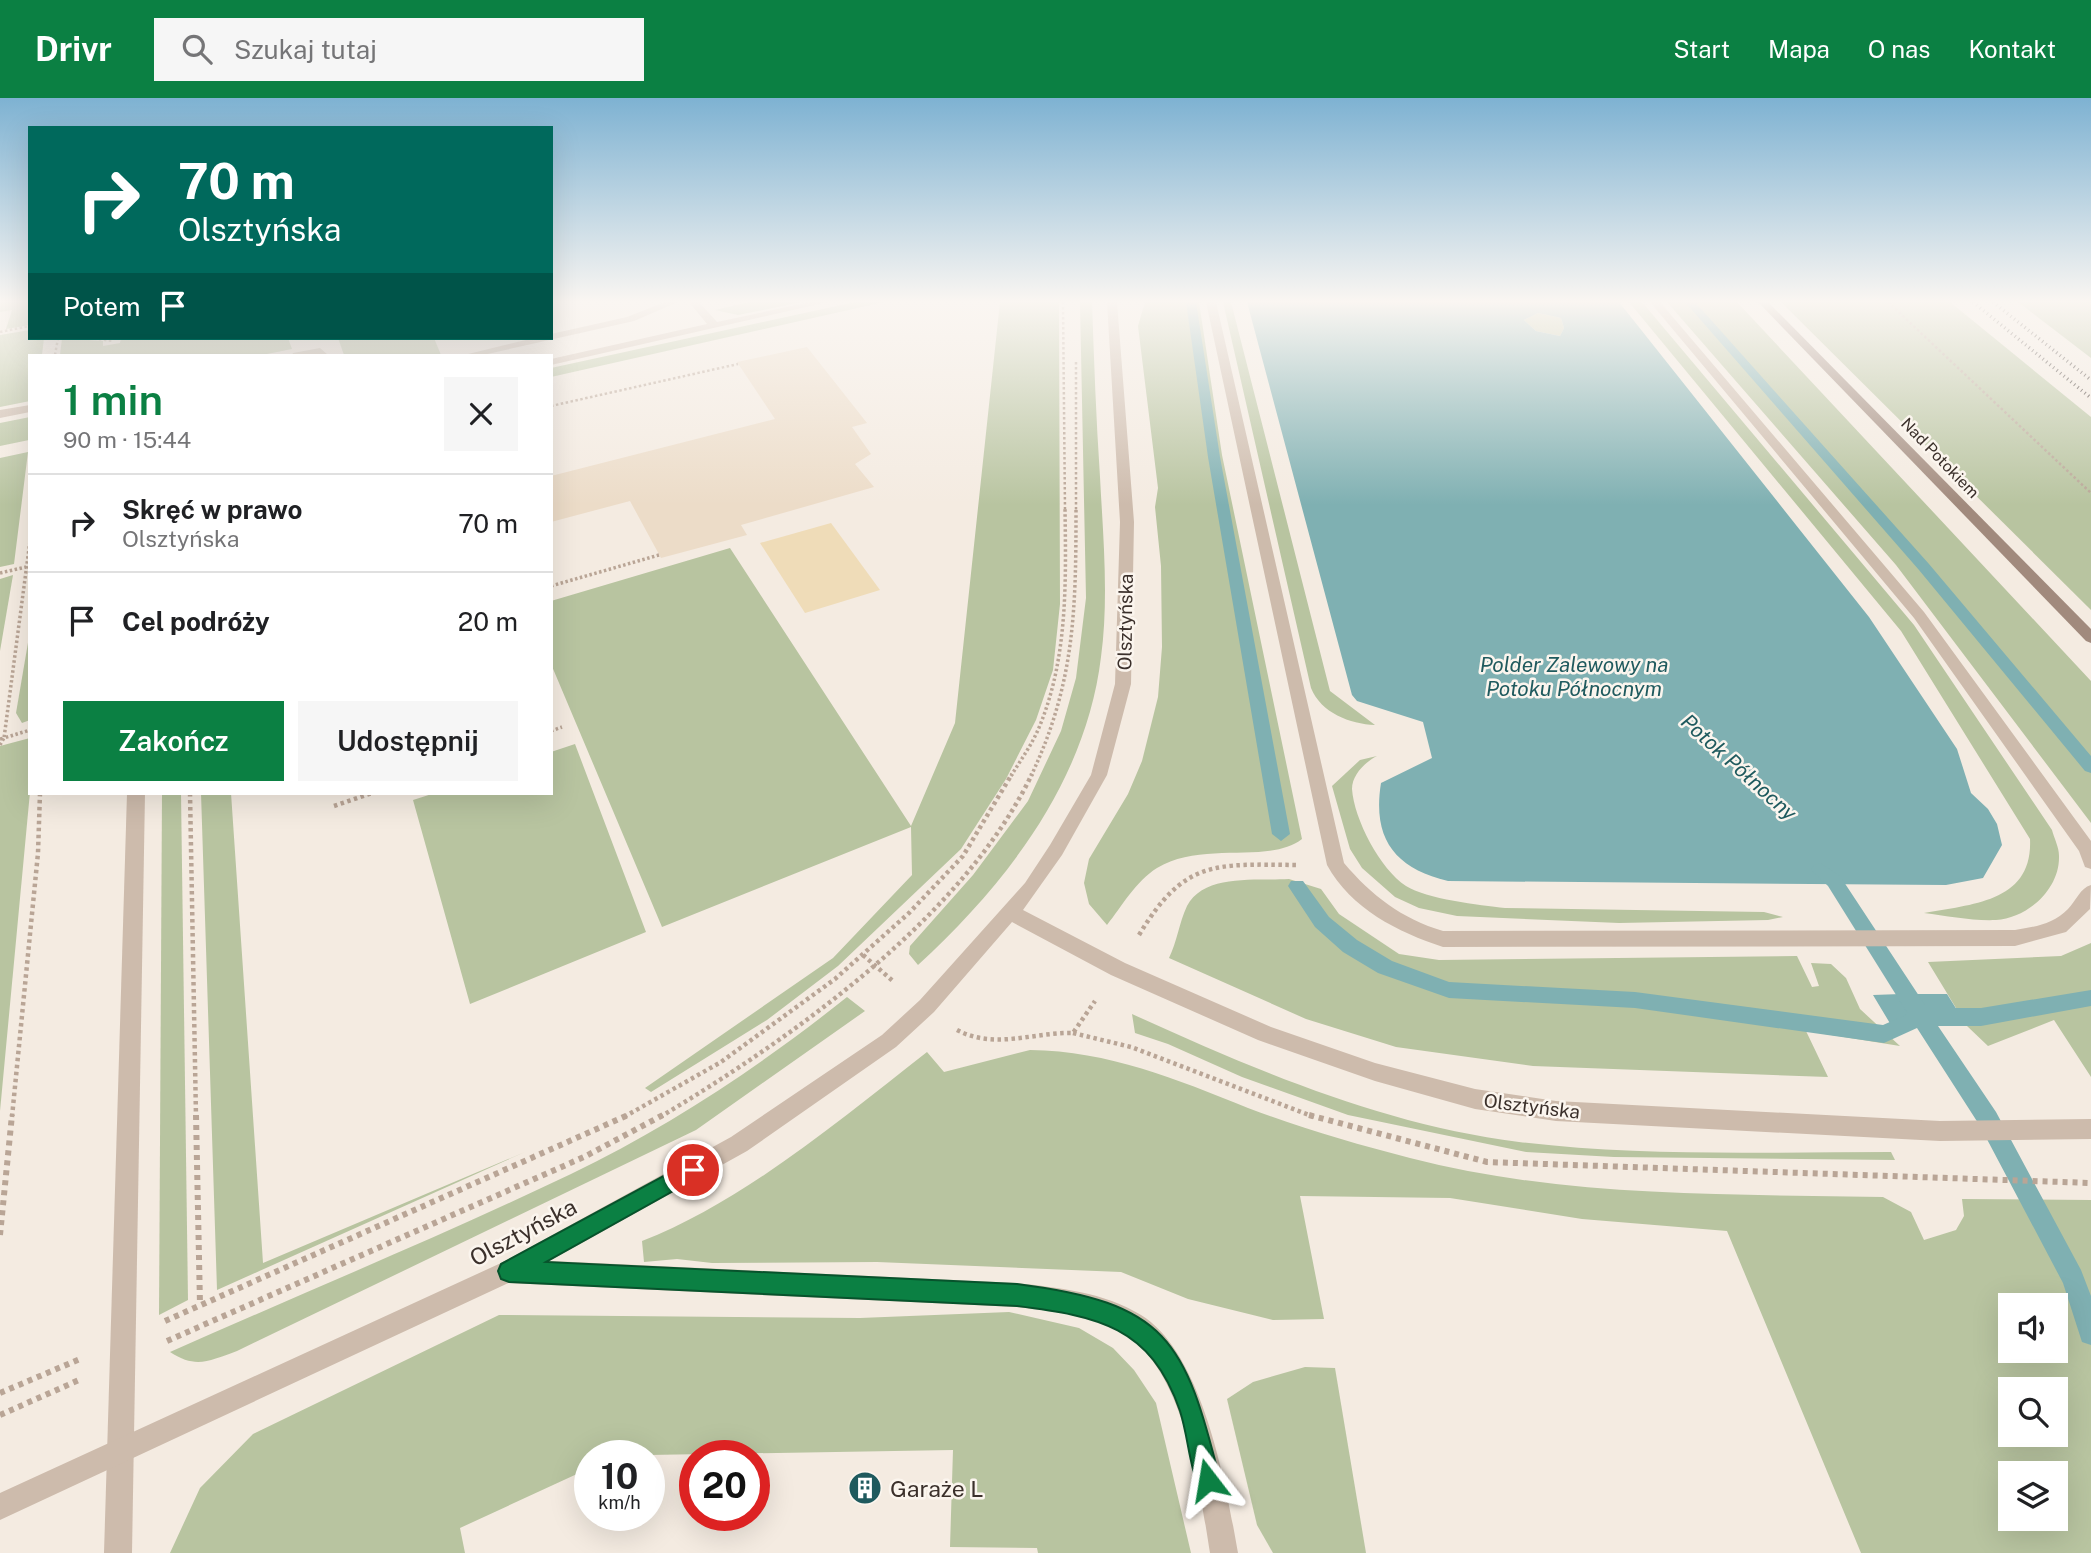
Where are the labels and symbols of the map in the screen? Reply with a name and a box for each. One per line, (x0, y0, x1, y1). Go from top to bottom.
street label: Nad Potokiem (1897, 414, 1983, 502)
street label: Olsztyńska (1113, 573, 1137, 671)
water label: Polder Zalewowy na Potoku Północnym (1480, 652, 1668, 701)
water label: Potok Północny (1676, 709, 1802, 826)
street label: Olsztyńska (1483, 1089, 1581, 1123)
pin (663, 1140, 723, 1200)
street label: Olsztyńska (465, 1193, 581, 1271)
speed limit sign: 20 (679, 1440, 770, 1531)
position arrow (1171, 1443, 1245, 1517)
building icon: Garaże L (846, 1469, 884, 1507)
place label: Garaże L (890, 1475, 984, 1502)

